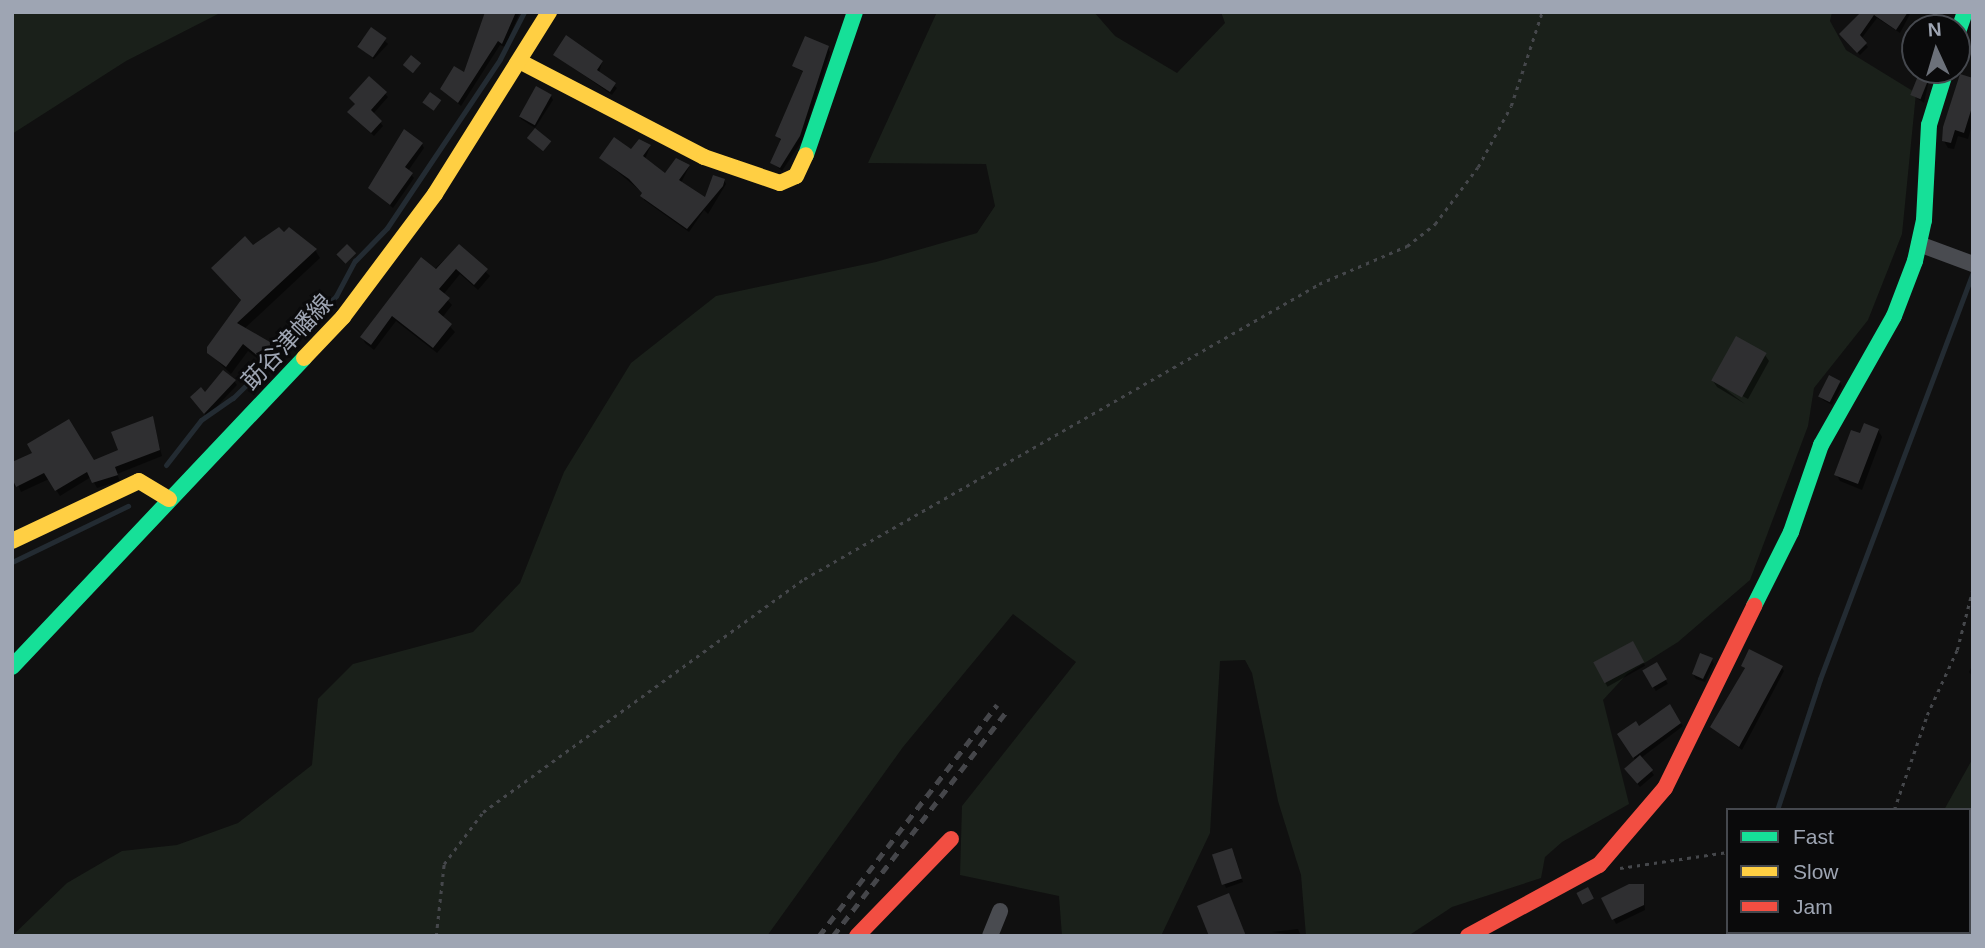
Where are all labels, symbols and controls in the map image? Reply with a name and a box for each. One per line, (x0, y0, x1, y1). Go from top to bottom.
north arrow (1901, 14, 1971, 84)
text: N (1927, 19, 1942, 41)
street label: 莇谷津幡線 (236, 288, 338, 396)
legend (1726, 808, 1971, 934)
text: Fast (1793, 825, 1834, 848)
text: Slow (1793, 860, 1839, 883)
text: Jam (1793, 895, 1833, 918)

